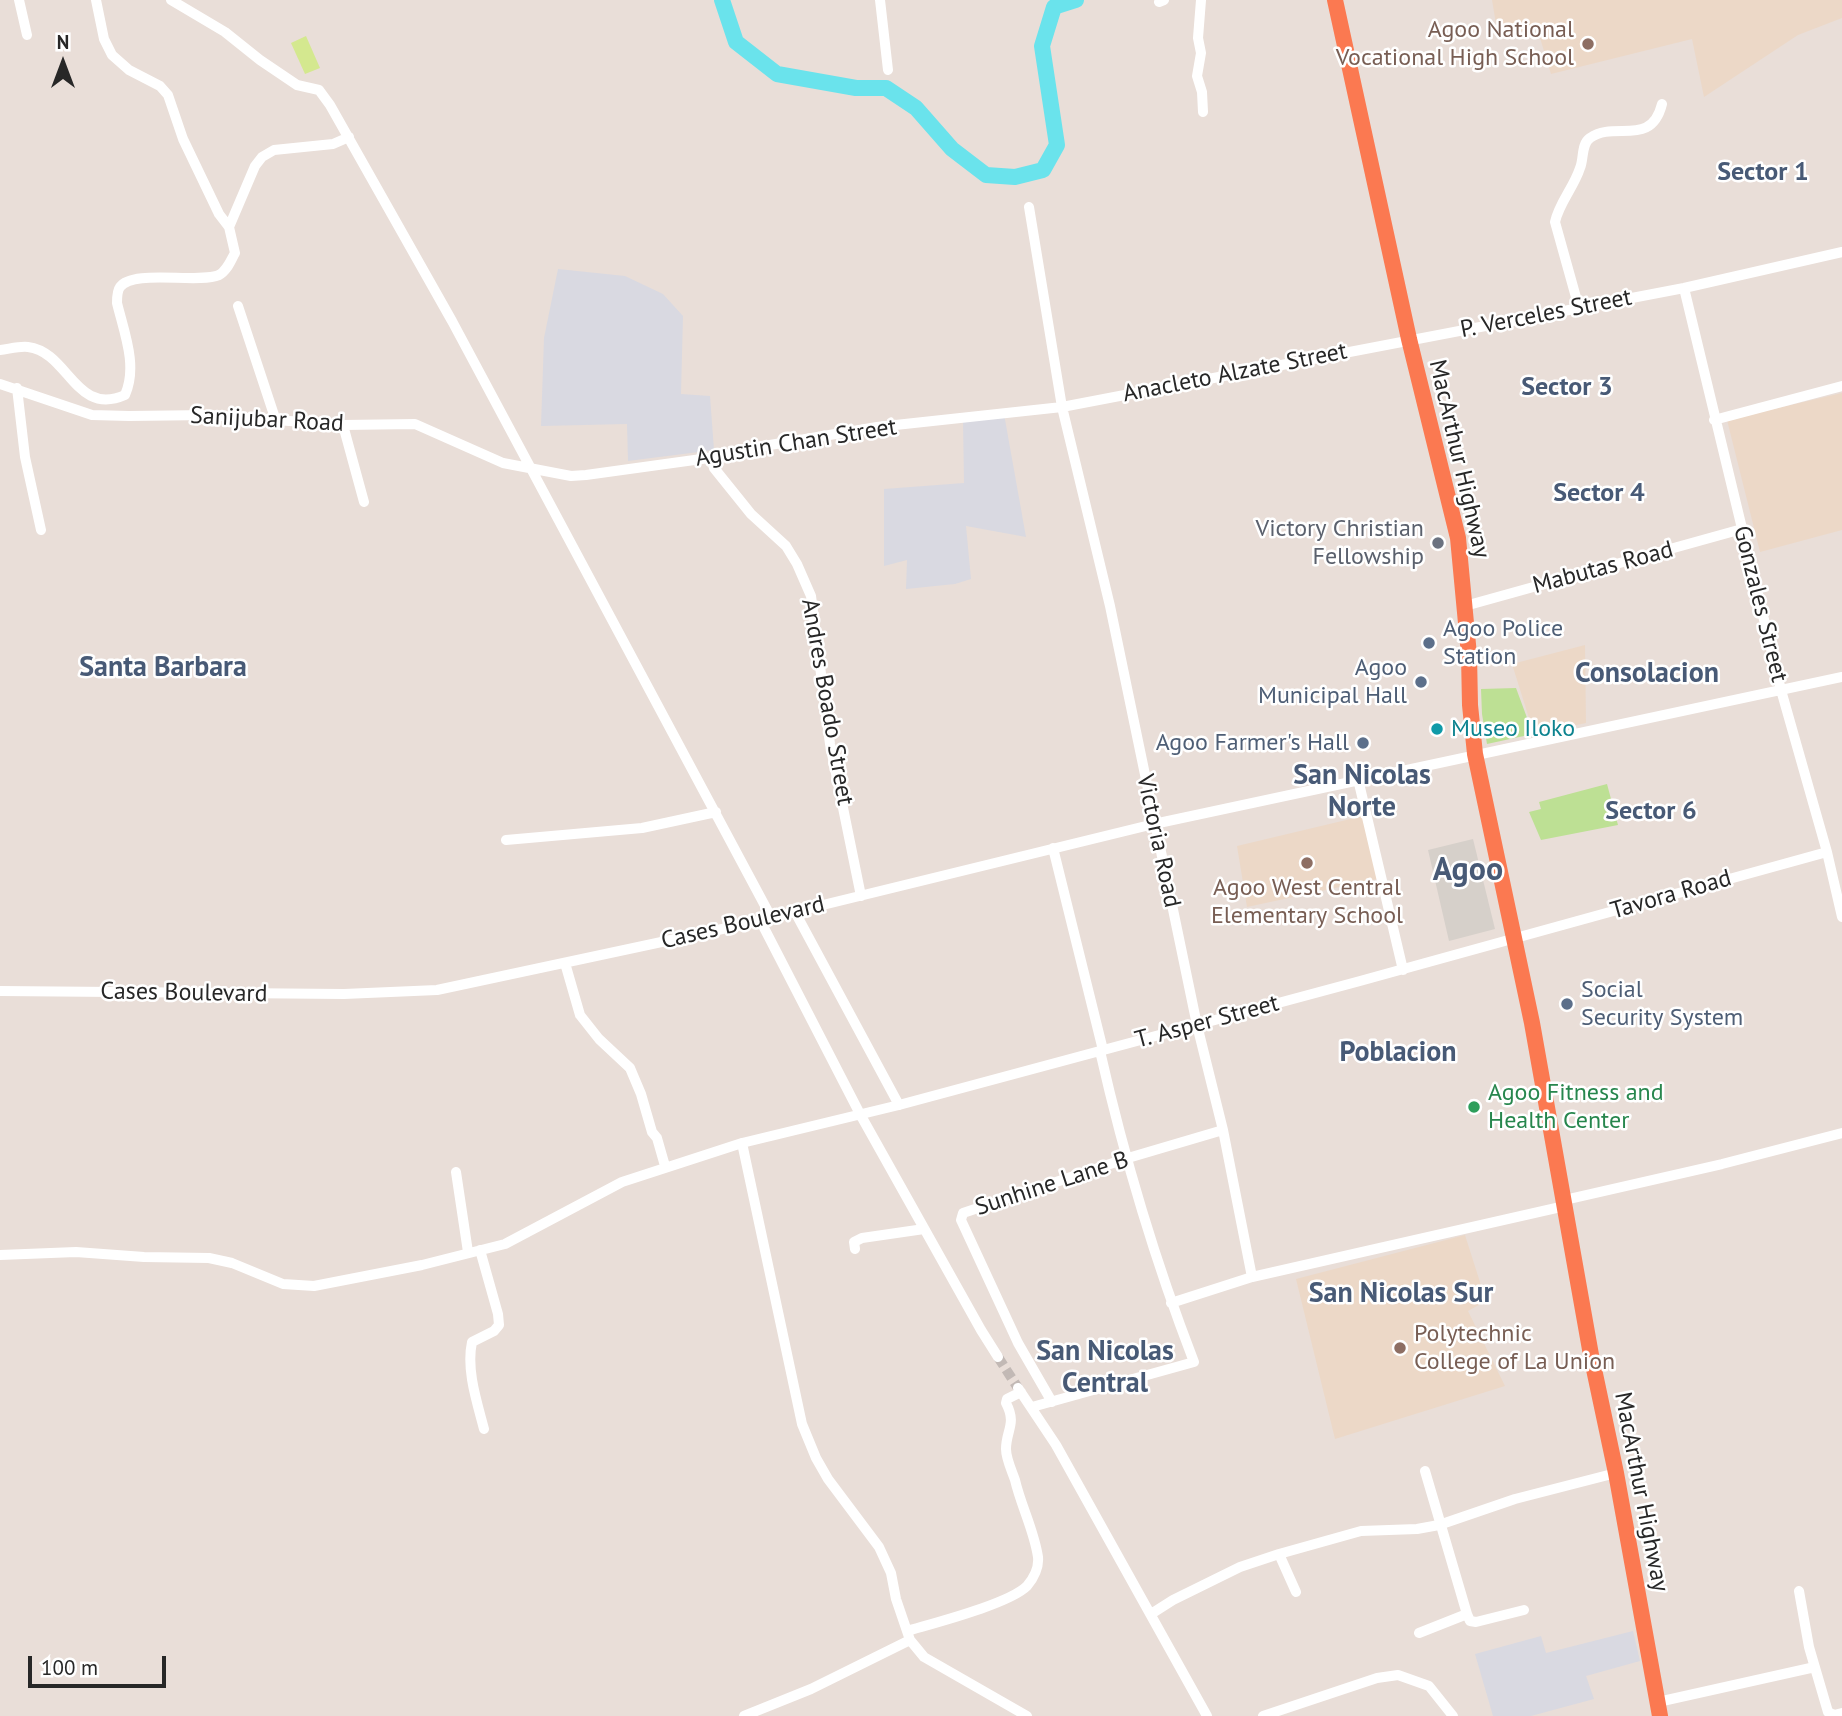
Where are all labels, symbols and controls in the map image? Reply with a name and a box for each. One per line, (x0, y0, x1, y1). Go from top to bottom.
place label: Agoo National Vocational High School (1336, 16, 1574, 72)
north arrow (28, 28, 98, 98)
text: N (57, 30, 69, 54)
marker: Agoo National Vocational High School (1580, 36, 1596, 52)
district label: Sector 1 (1717, 157, 1809, 189)
street label: P. Verceles Street (1458, 283, 1634, 345)
street label: Anacleto Alzate Street (1121, 337, 1349, 409)
street label: MacArthur Highway (1422, 357, 1496, 561)
district label: Sector 3 (1521, 372, 1613, 404)
street label: Sanijubar Road (189, 402, 345, 438)
street label: Agustin Chan Street (693, 413, 899, 473)
district label: Sector 4 (1553, 478, 1645, 510)
place label: Victory Christian Fellowship (1255, 515, 1424, 571)
street label: Gonzales Street (1727, 523, 1793, 685)
marker: Victory Christian Fellowship (1430, 535, 1446, 551)
street label: Mabutas Road (1530, 535, 1676, 601)
street label: Andres Boado Street (795, 596, 859, 808)
place label: Agoo Police Station (1443, 615, 1563, 671)
marker: Agoo Police Station (1421, 635, 1437, 651)
district label: Santa Barbara (79, 651, 247, 685)
place label: Agoo Municipal Hall (1258, 654, 1407, 710)
district label: Consolacion (1575, 657, 1719, 691)
marker: Agoo Municipal Hall (1413, 674, 1429, 690)
place label: Museo Iloko (1451, 715, 1575, 743)
marker: Museo Iloko (1429, 721, 1445, 737)
place label: Agoo Farmer's Hall (1156, 729, 1349, 757)
marker: Agoo Farmer's Hall (1355, 735, 1371, 751)
district label: San Nicolas Norte (1293, 759, 1431, 825)
street label: Victoria Road (1130, 772, 1186, 910)
district label: Sector 6 (1605, 796, 1697, 828)
district label: Agoo (1433, 852, 1503, 890)
marker: Agoo West Central Elementary School (1299, 855, 1315, 871)
street label: Tavora Road (1607, 864, 1735, 926)
place label: Agoo West Central Elementary School (1211, 874, 1403, 930)
street label: Cases Boulevard (658, 890, 828, 956)
place label: Social Security System (1581, 976, 1743, 1032)
street label: Cases Boulevard (100, 977, 268, 1009)
street label: T. Asper Street (1132, 989, 1282, 1055)
marker: Social Security System (1559, 996, 1575, 1012)
district label: Poblacion (1339, 1036, 1457, 1070)
place label: Agoo Fitness and Health Center (1488, 1079, 1664, 1135)
marker: Agoo Fitness and Health Center (1466, 1099, 1482, 1115)
street label: Sunhine Lane B (972, 1146, 1132, 1222)
district label: San Nicolas Sur (1309, 1277, 1493, 1311)
place label: Polytechnic College of La Union (1414, 1320, 1615, 1376)
district label: San Nicolas Central (1036, 1335, 1174, 1401)
marker: Polytechnic College of La Union (1392, 1340, 1408, 1356)
street label: MacArthur Highway (1608, 1390, 1674, 1594)
scale bar (32, 1642, 170, 1686)
text: 100 m (41, 1654, 98, 1681)

